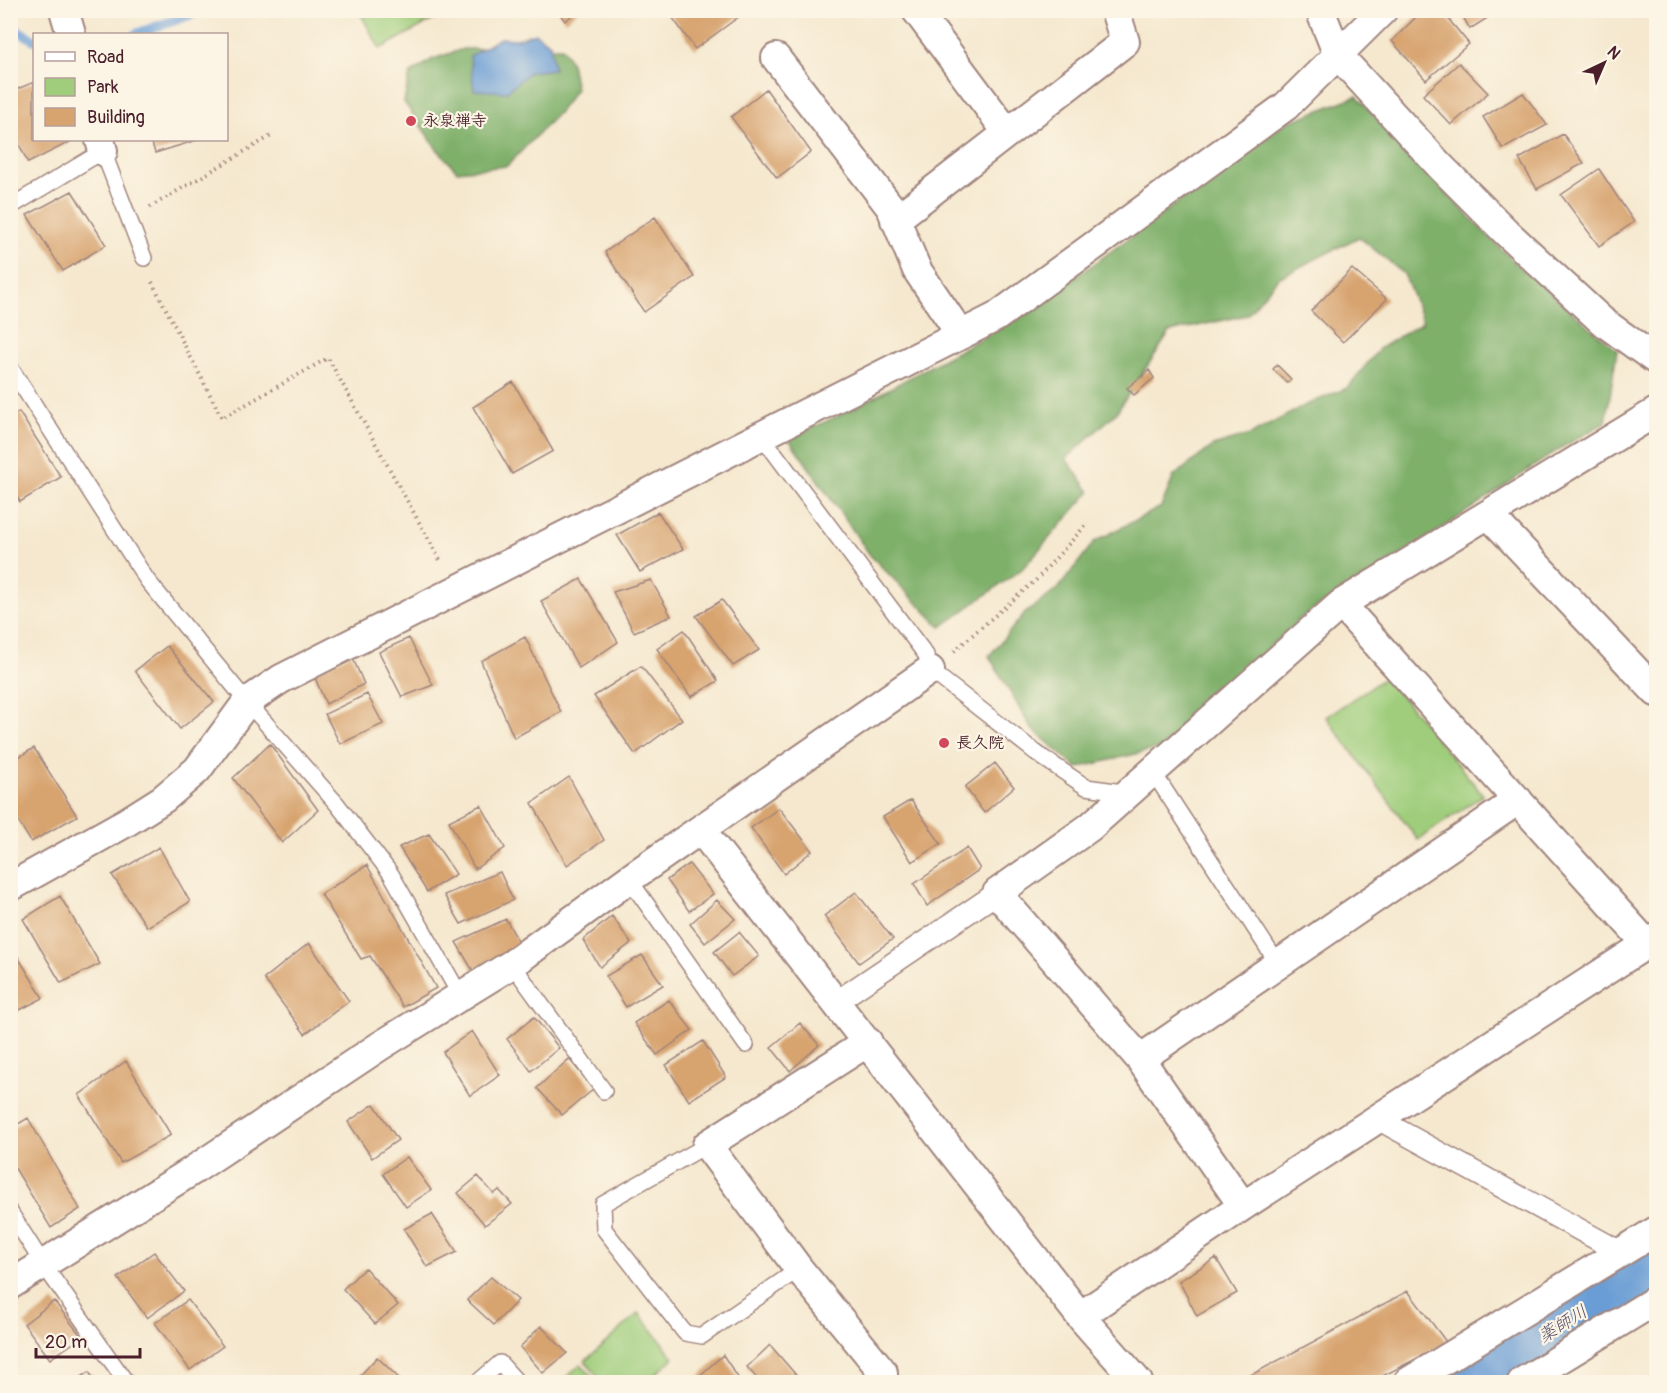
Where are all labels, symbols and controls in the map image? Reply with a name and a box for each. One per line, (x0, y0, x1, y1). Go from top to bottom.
legend (33, 33, 228, 141)
north arrow (1574, 33, 1634, 93)
text: N (1603, 42, 1625, 64)
text: Road (87, 46, 124, 69)
text: Park (87, 76, 119, 99)
text: Building (87, 106, 145, 129)
place label: 永泉禅寺 (423, 111, 487, 131)
marker: 永泉禅寺 (404, 114, 418, 128)
place label: 長久院 (956, 733, 1004, 753)
marker: 長久院 (937, 736, 951, 750)
water label: 薬師川 (1534, 1300, 1592, 1348)
scale bar (36, 1321, 140, 1359)
text: 20 m (45, 1331, 87, 1354)

